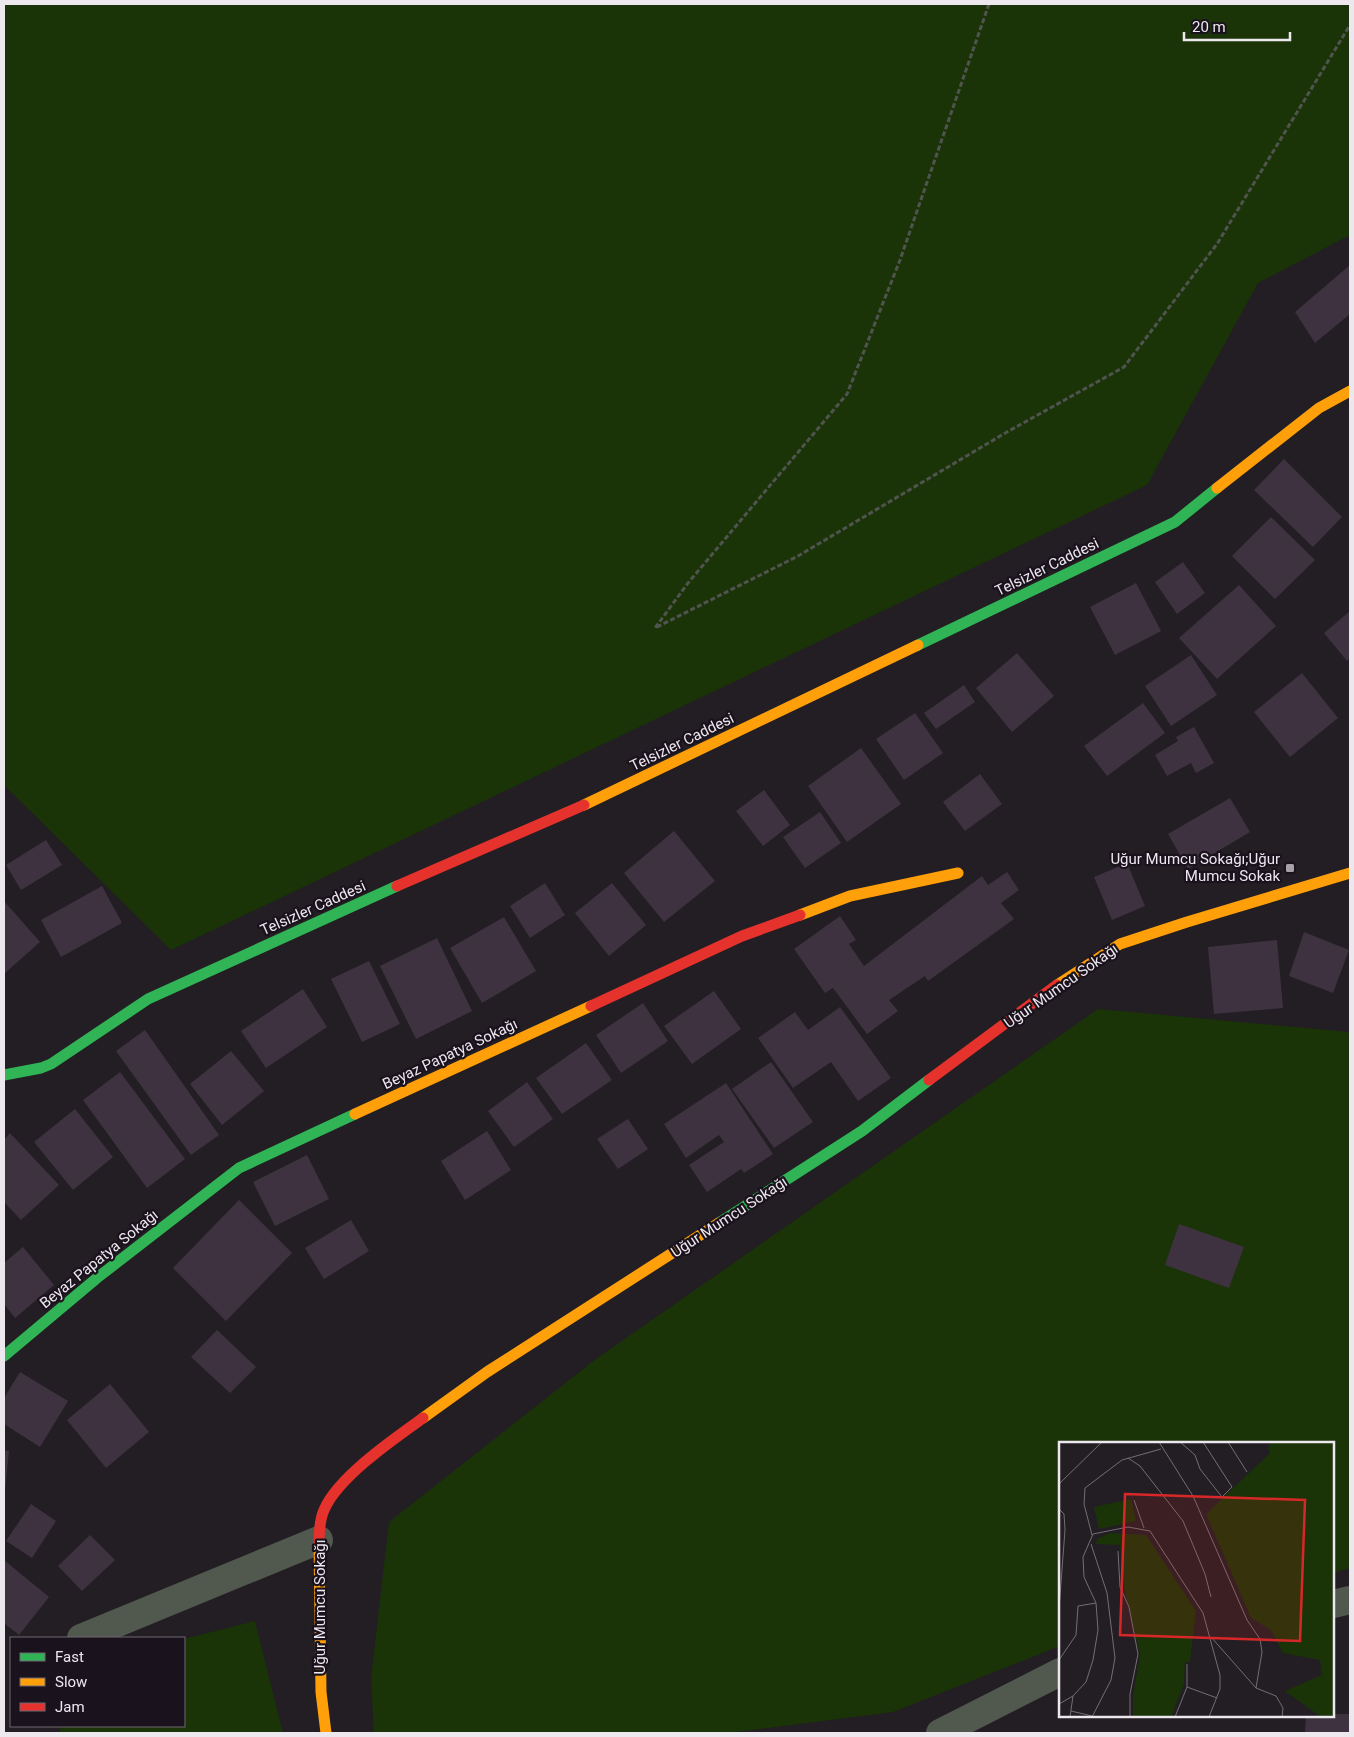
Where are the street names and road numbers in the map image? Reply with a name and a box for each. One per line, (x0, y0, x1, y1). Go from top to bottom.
street label: Telsizler Caddesi (992, 534, 1102, 600)
street label: Telsizler Caddesi (627, 709, 737, 775)
street label: Telsizler Caddesi (258, 877, 368, 939)
street label: Uğur Mumcu Sokağı (1001, 940, 1121, 1032)
street label: Beyaz Papatya Sokağı (380, 1015, 520, 1093)
street label: Uğur Mumcu Sokağı (668, 1173, 790, 1261)
street label: Beyaz Papatya Sokağı (36, 1206, 162, 1312)
street label: Uğur Mumcu Sokağı (311, 1540, 329, 1674)

